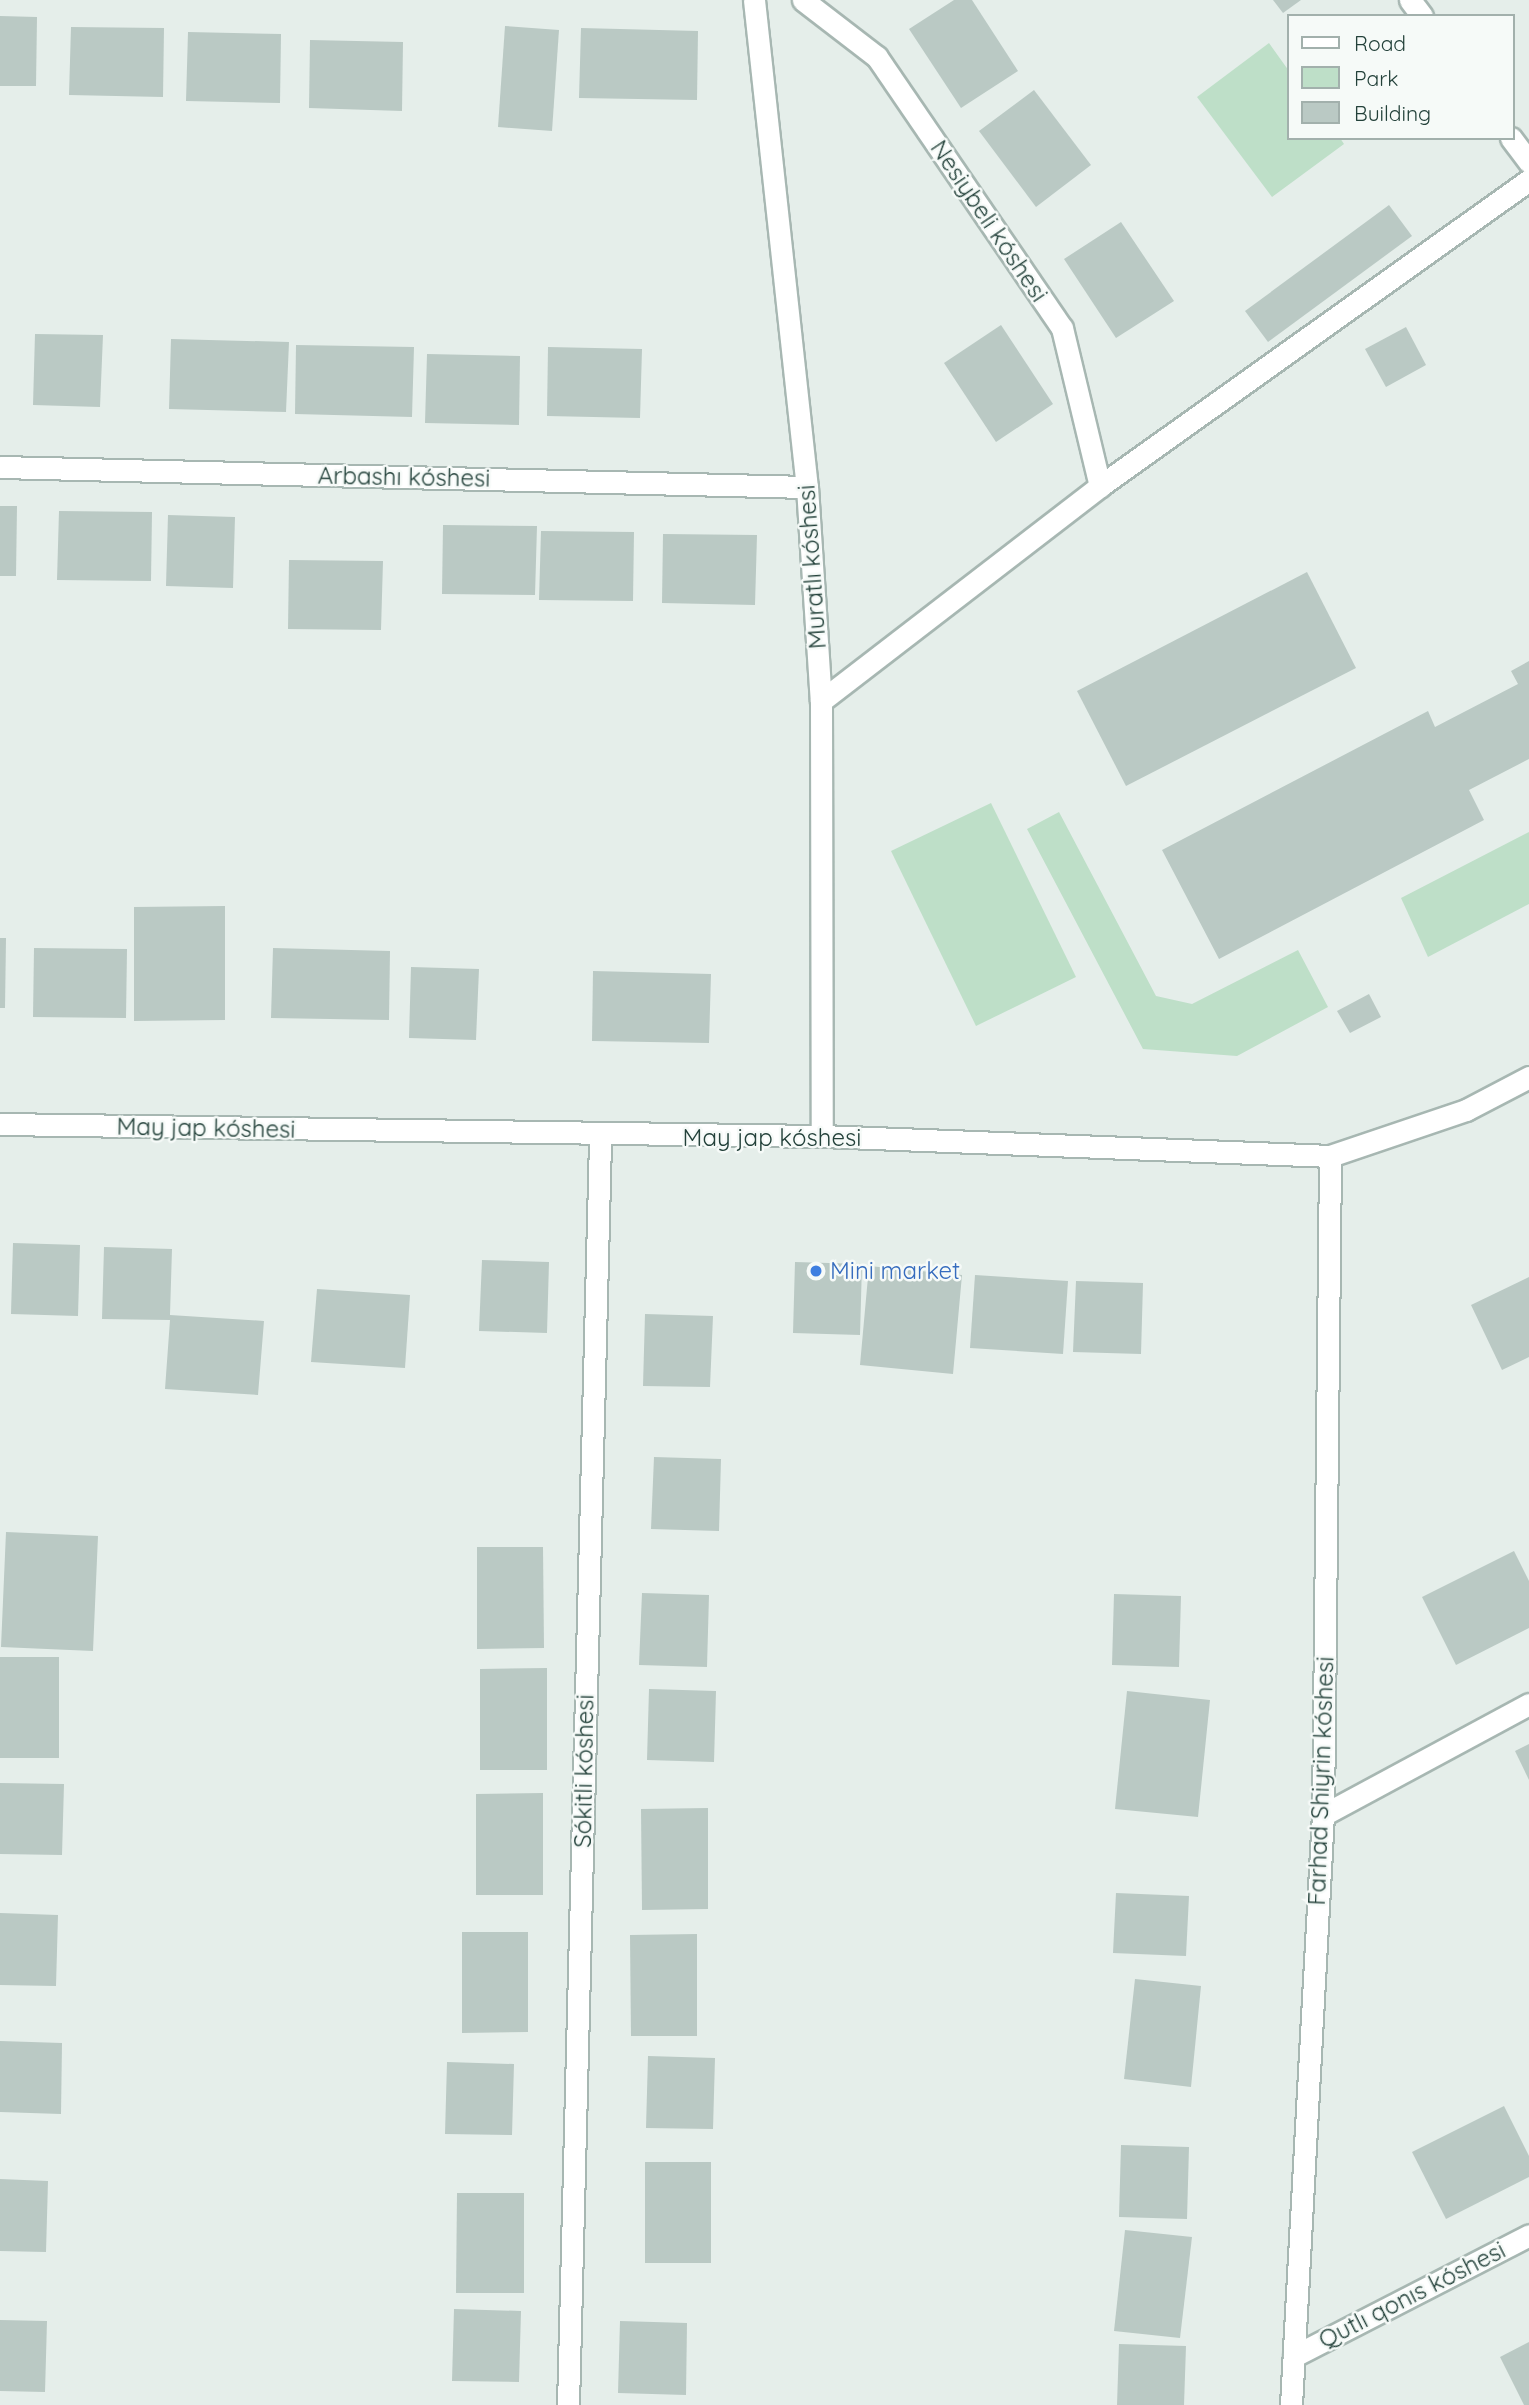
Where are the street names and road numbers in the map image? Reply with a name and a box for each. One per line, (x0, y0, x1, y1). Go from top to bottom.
street label: Nesiybeli kóshesi (924, 135, 1054, 307)
street label: Arbashı kóshesi (317, 461, 491, 493)
street label: Muratlı kóshesi (792, 484, 832, 650)
street label: May jap kóshesi (116, 1112, 296, 1144)
street label: May jap kóshesi (683, 1124, 861, 1152)
street label: Farhad Shiyrin kóshesi (1302, 1656, 1340, 1906)
street label: Sókitli kóshesi (568, 1694, 600, 1848)
street label: Qutlı qonıs kóshesi (1314, 2235, 1510, 2355)

